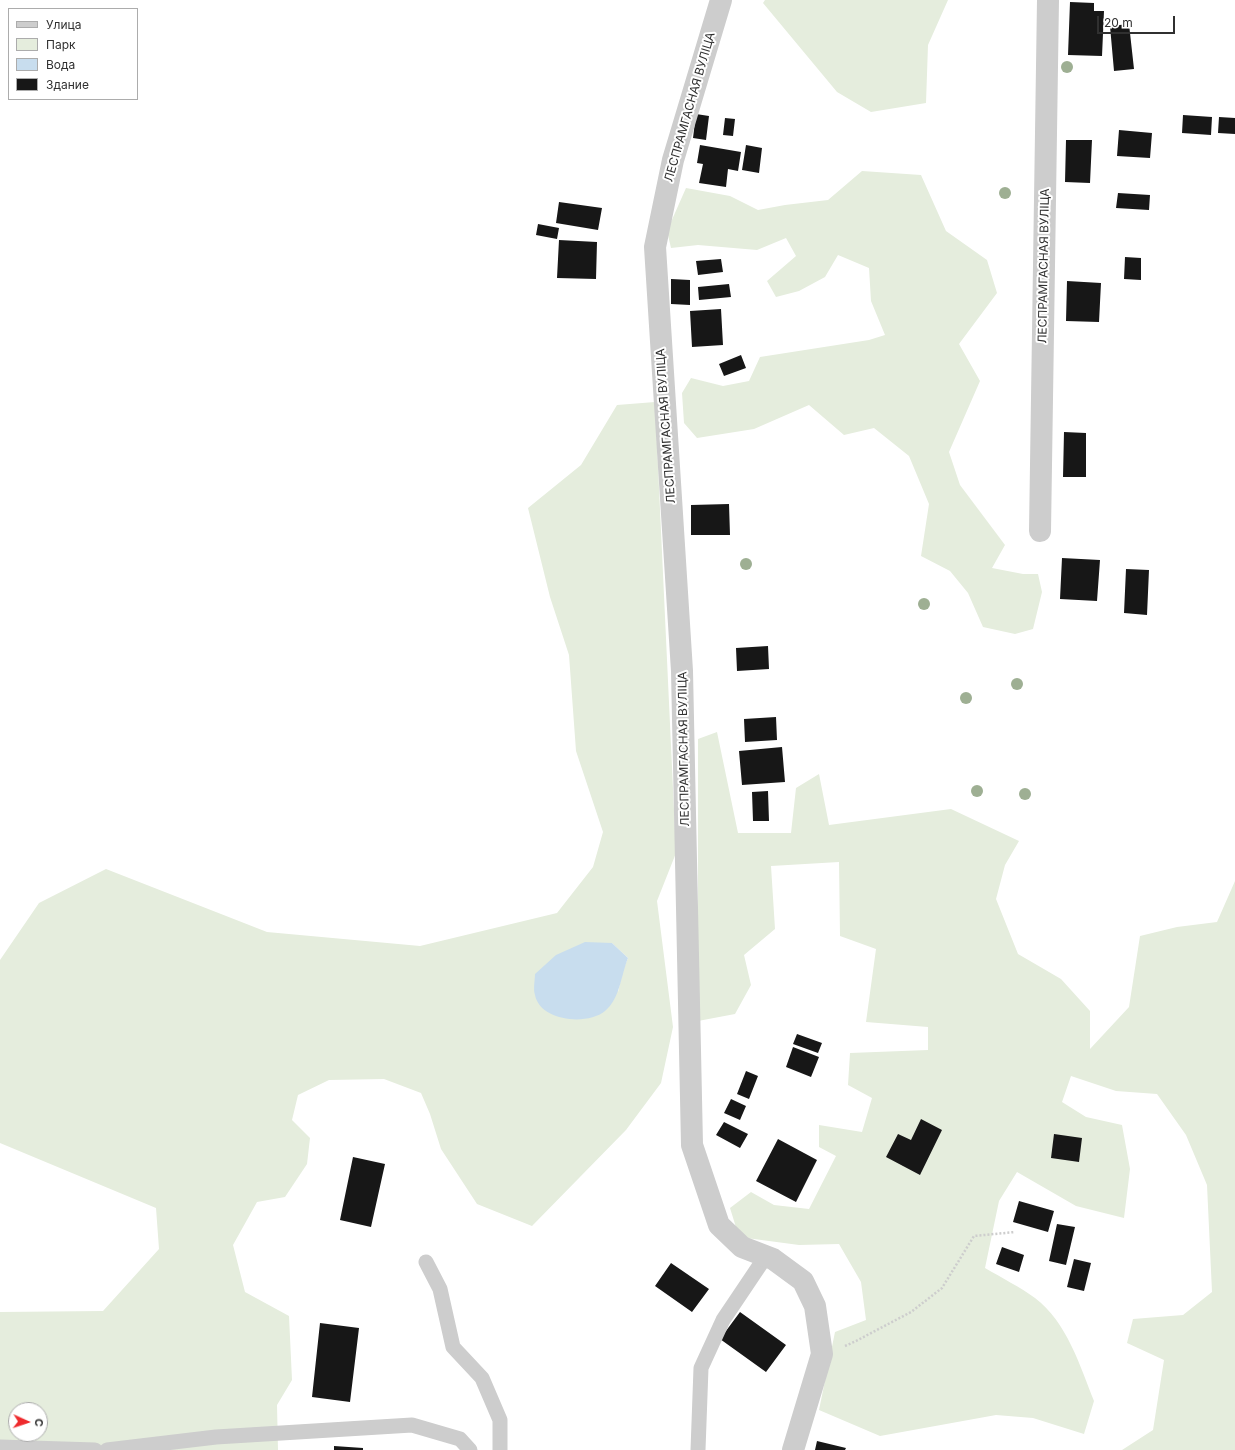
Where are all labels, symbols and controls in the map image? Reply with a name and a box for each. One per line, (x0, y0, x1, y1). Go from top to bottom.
legend (8, 8, 138, 100)
scale bar (1099, 8, 1177, 34)
text: 20 m (1104, 15, 1133, 30)
text: Улица (46, 17, 81, 32)
street label: ЛЕСПРАМГАСНАЯ ВУЛІЦА (662, 30, 718, 184)
text: Парк (46, 37, 76, 52)
text: Вода (46, 57, 75, 72)
text: Здание (46, 77, 89, 92)
street label: ЛЕСПРАМГАСНАЯ ВУЛІЦА (1035, 188, 1053, 344)
street label: ЛЕСПРАМГАСНАЯ ВУЛІЦА (653, 348, 679, 504)
street label: ЛЕСПРАМГАСНАЯ ВУЛІЦА (675, 671, 693, 827)
north arrow (8, 1402, 48, 1442)
text: С (32, 1418, 46, 1427)

